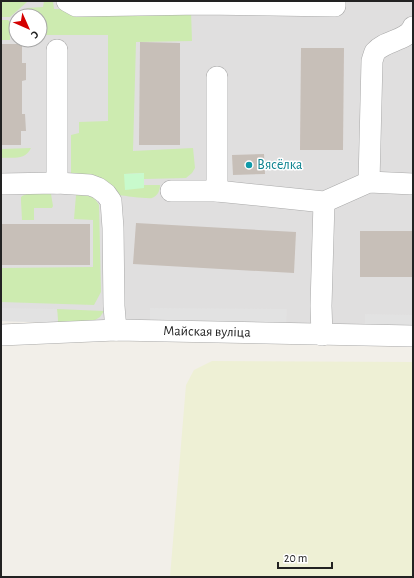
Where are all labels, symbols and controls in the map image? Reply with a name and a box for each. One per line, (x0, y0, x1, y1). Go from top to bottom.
north arrow (8, 8, 48, 48)
text: С (29, 29, 41, 41)
place label: Вясёлка (257, 158, 303, 172)
marker: Вясёлка (244, 160, 254, 170)
street label: Майская вуліца (163, 324, 251, 340)
scale bar (278, 544, 332, 570)
text: 20 m (284, 552, 307, 564)

